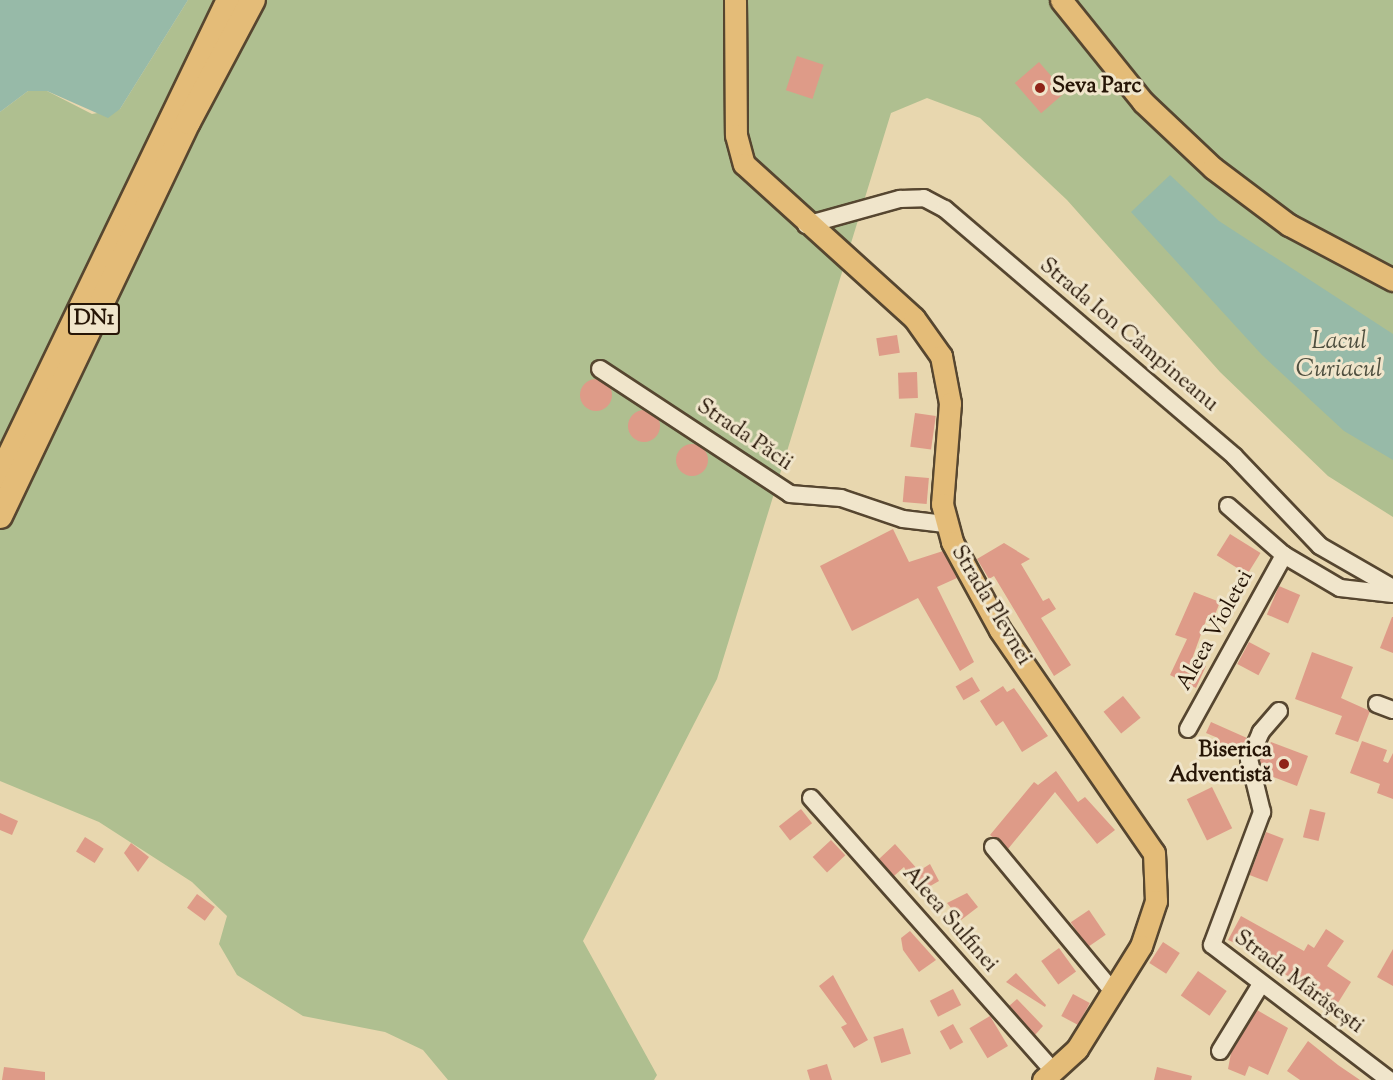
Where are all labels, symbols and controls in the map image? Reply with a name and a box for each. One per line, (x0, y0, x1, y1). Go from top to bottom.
place label: Seva Parc (1052, 75, 1141, 101)
marker: Seva Parc (1033, 81, 1047, 95)
street label: Strada Ion Câmpineanu (1033, 253, 1223, 419)
road number: DN1 (67, 301, 121, 337)
water label: Lacul Curiacul (1296, 329, 1382, 385)
street label: Strada Păcii (691, 394, 797, 478)
street label: Strada Plevnei (944, 541, 1036, 671)
street label: Aleea Violetei (1172, 566, 1260, 696)
place label: Biserica Adventistă (1169, 738, 1272, 790)
marker: Biserica Adventistă (1277, 757, 1291, 771)
street label: Aleea Sulfinei (896, 861, 1002, 979)
street label: Strada Mărășești (1228, 926, 1368, 1040)

